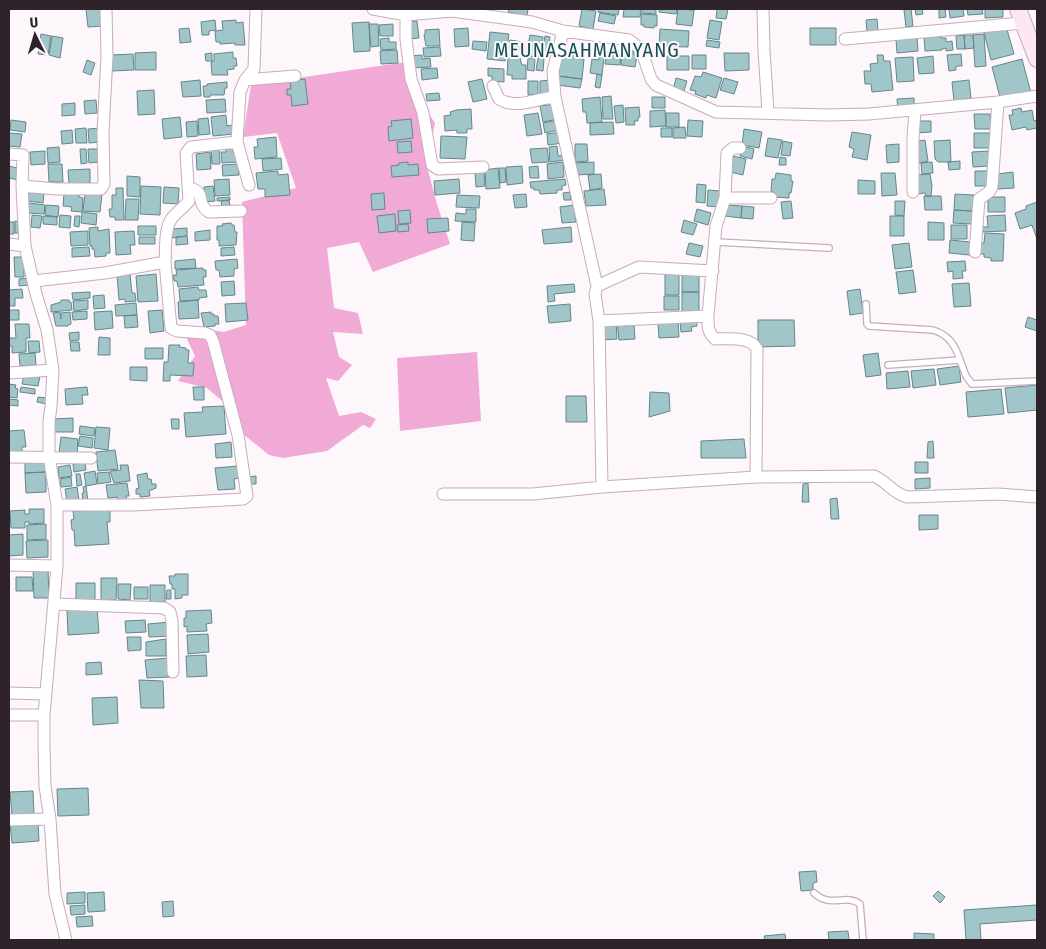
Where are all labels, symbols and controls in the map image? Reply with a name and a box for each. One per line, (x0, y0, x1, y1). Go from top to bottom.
north arrow (10, 10, 60, 60)
text: U (29, 14, 39, 31)
district label: MEUNASAHMANYANG (494, 38, 680, 62)

